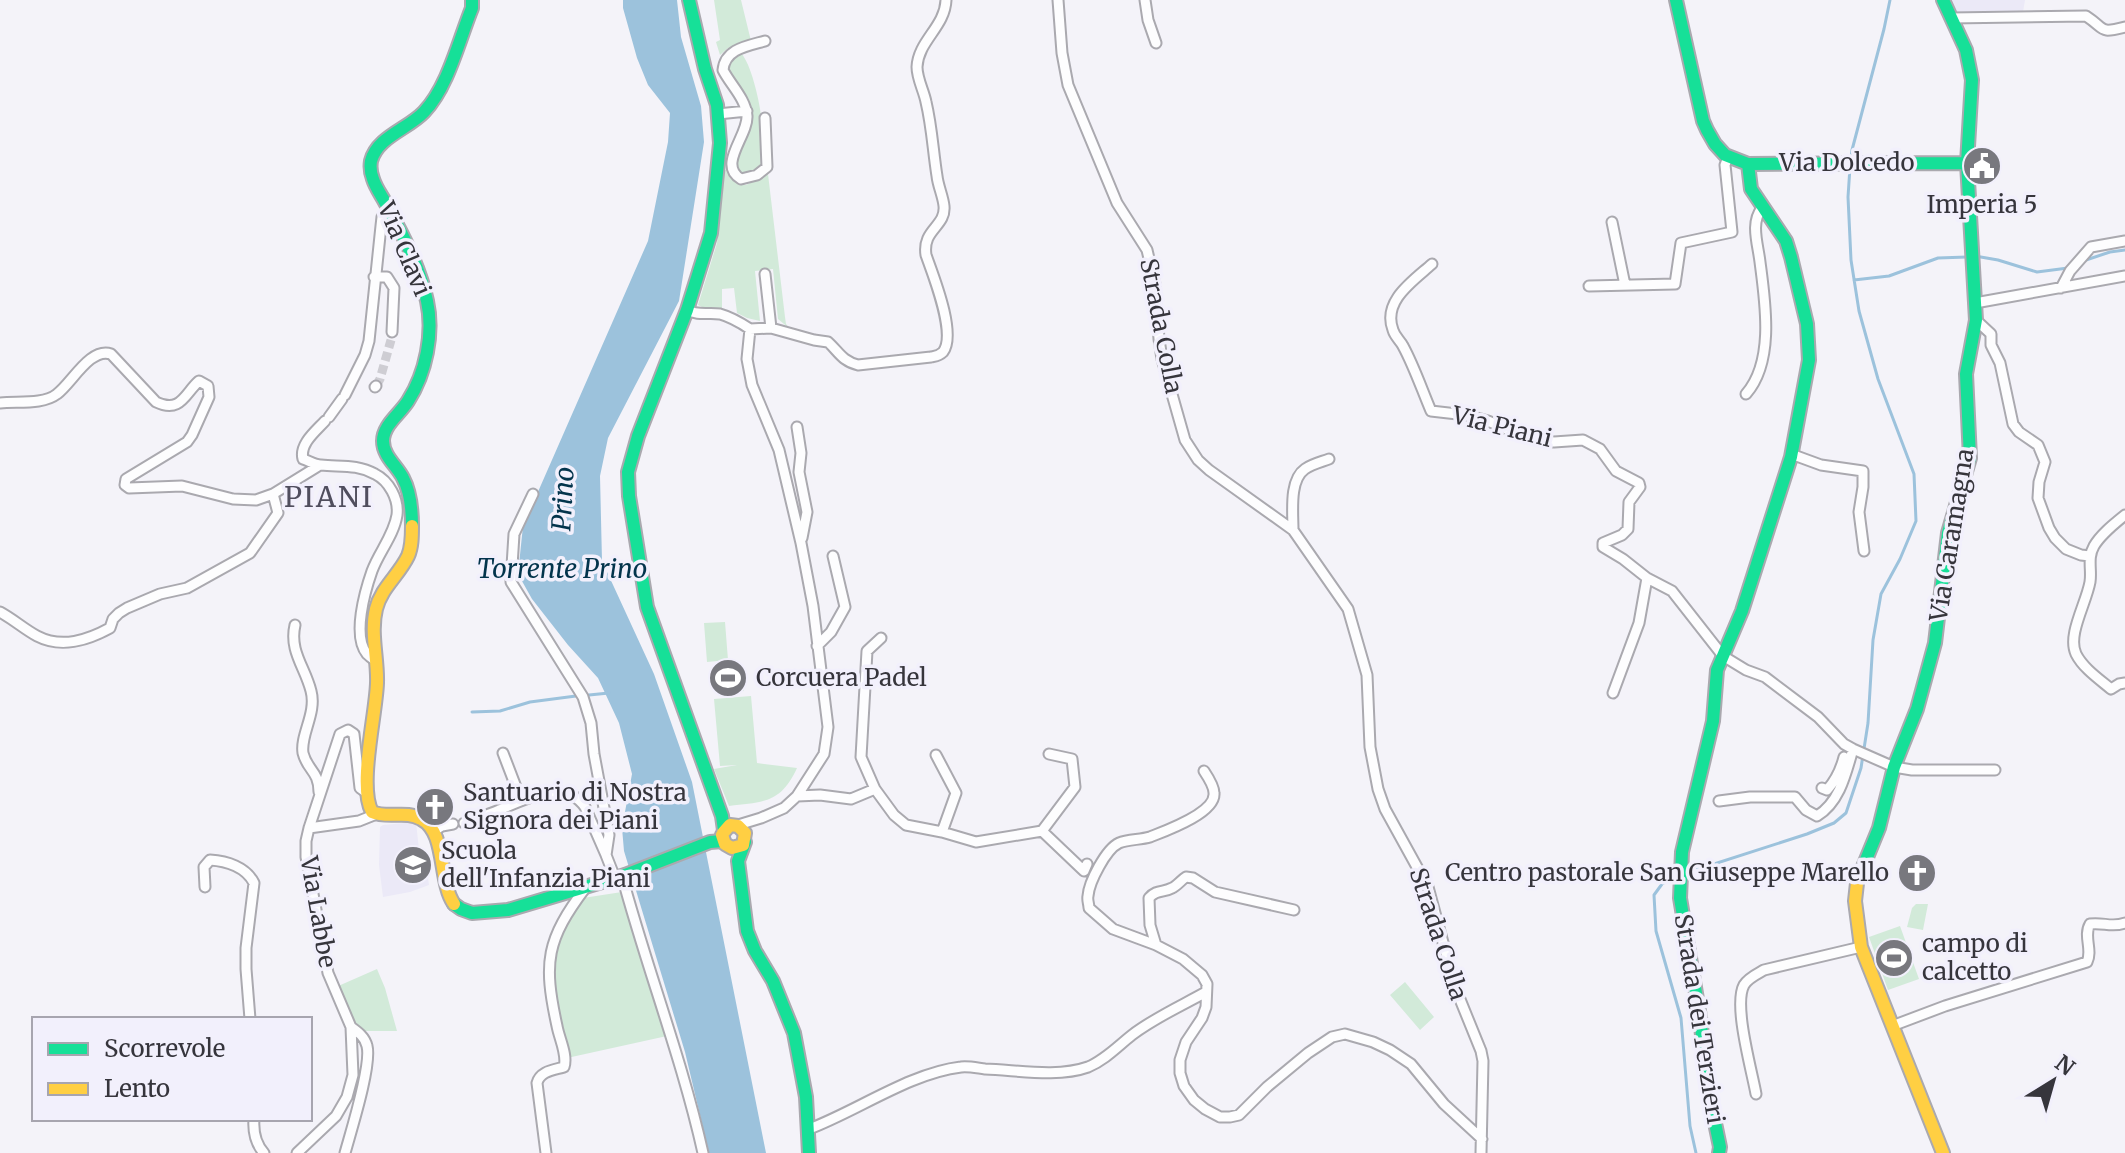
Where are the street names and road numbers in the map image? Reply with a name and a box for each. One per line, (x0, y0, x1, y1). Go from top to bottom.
street label: Via Dolcedo (1778, 147, 1915, 178)
street label: Via Clavi (370, 196, 438, 301)
street label: Strada Colla (1133, 256, 1190, 396)
street label: Via Piani (1448, 399, 1555, 454)
street label: Via Caramagna (1922, 446, 1980, 625)
street label: Via Labbe (293, 853, 344, 970)
street label: Strada Colla (1403, 864, 1474, 1004)
street label: Strada dei Terzieri (1668, 912, 1731, 1126)

